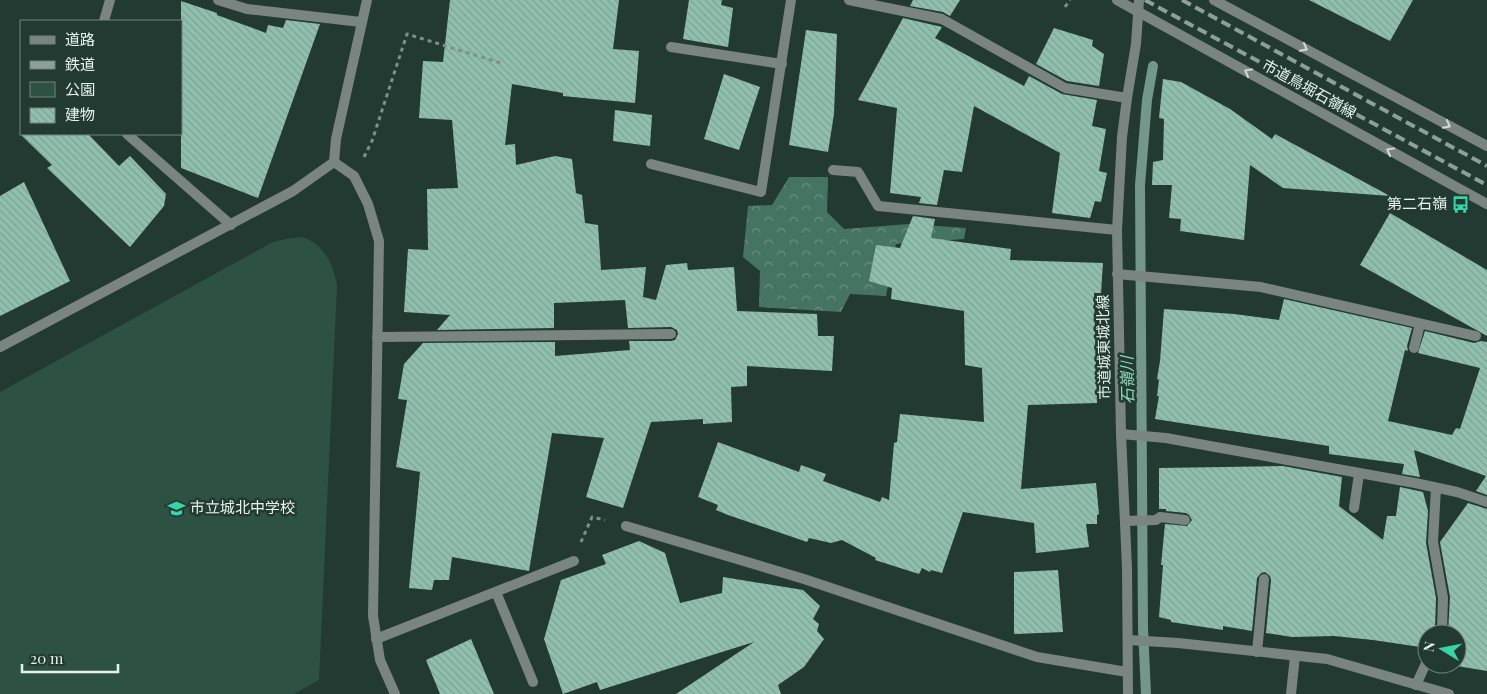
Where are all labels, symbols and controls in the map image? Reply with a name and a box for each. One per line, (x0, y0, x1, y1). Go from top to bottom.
legend (20, 20, 182, 135)
text: 道路 (65, 29, 95, 49)
one-way arrow (1298, 42, 1307, 52)
text: 鉄道 (65, 54, 95, 74)
street label: 市道鳥堀石嶺線 (1259, 54, 1360, 122)
one-way arrow (1245, 68, 1254, 78)
text: 公園 (65, 79, 95, 99)
text: 建物 (65, 104, 95, 124)
one-way arrow (1442, 119, 1451, 129)
one-way arrow (1387, 147, 1396, 157)
place label: 第二石嶺 (1387, 193, 1447, 213)
bus stop icon: 第二石嶺 (1451, 194, 1471, 214)
street label: 市道城東城北線 (1092, 294, 1114, 400)
water label: 石嶺川 (1116, 354, 1137, 404)
place label: 市立城北中学校 (190, 497, 295, 517)
school or university icon: 市立城北中学校 (166, 498, 186, 518)
north arrow (1417, 624, 1467, 674)
text: N (1418, 640, 1439, 653)
scale bar (22, 642, 119, 674)
text: 20 m (30, 648, 64, 668)

